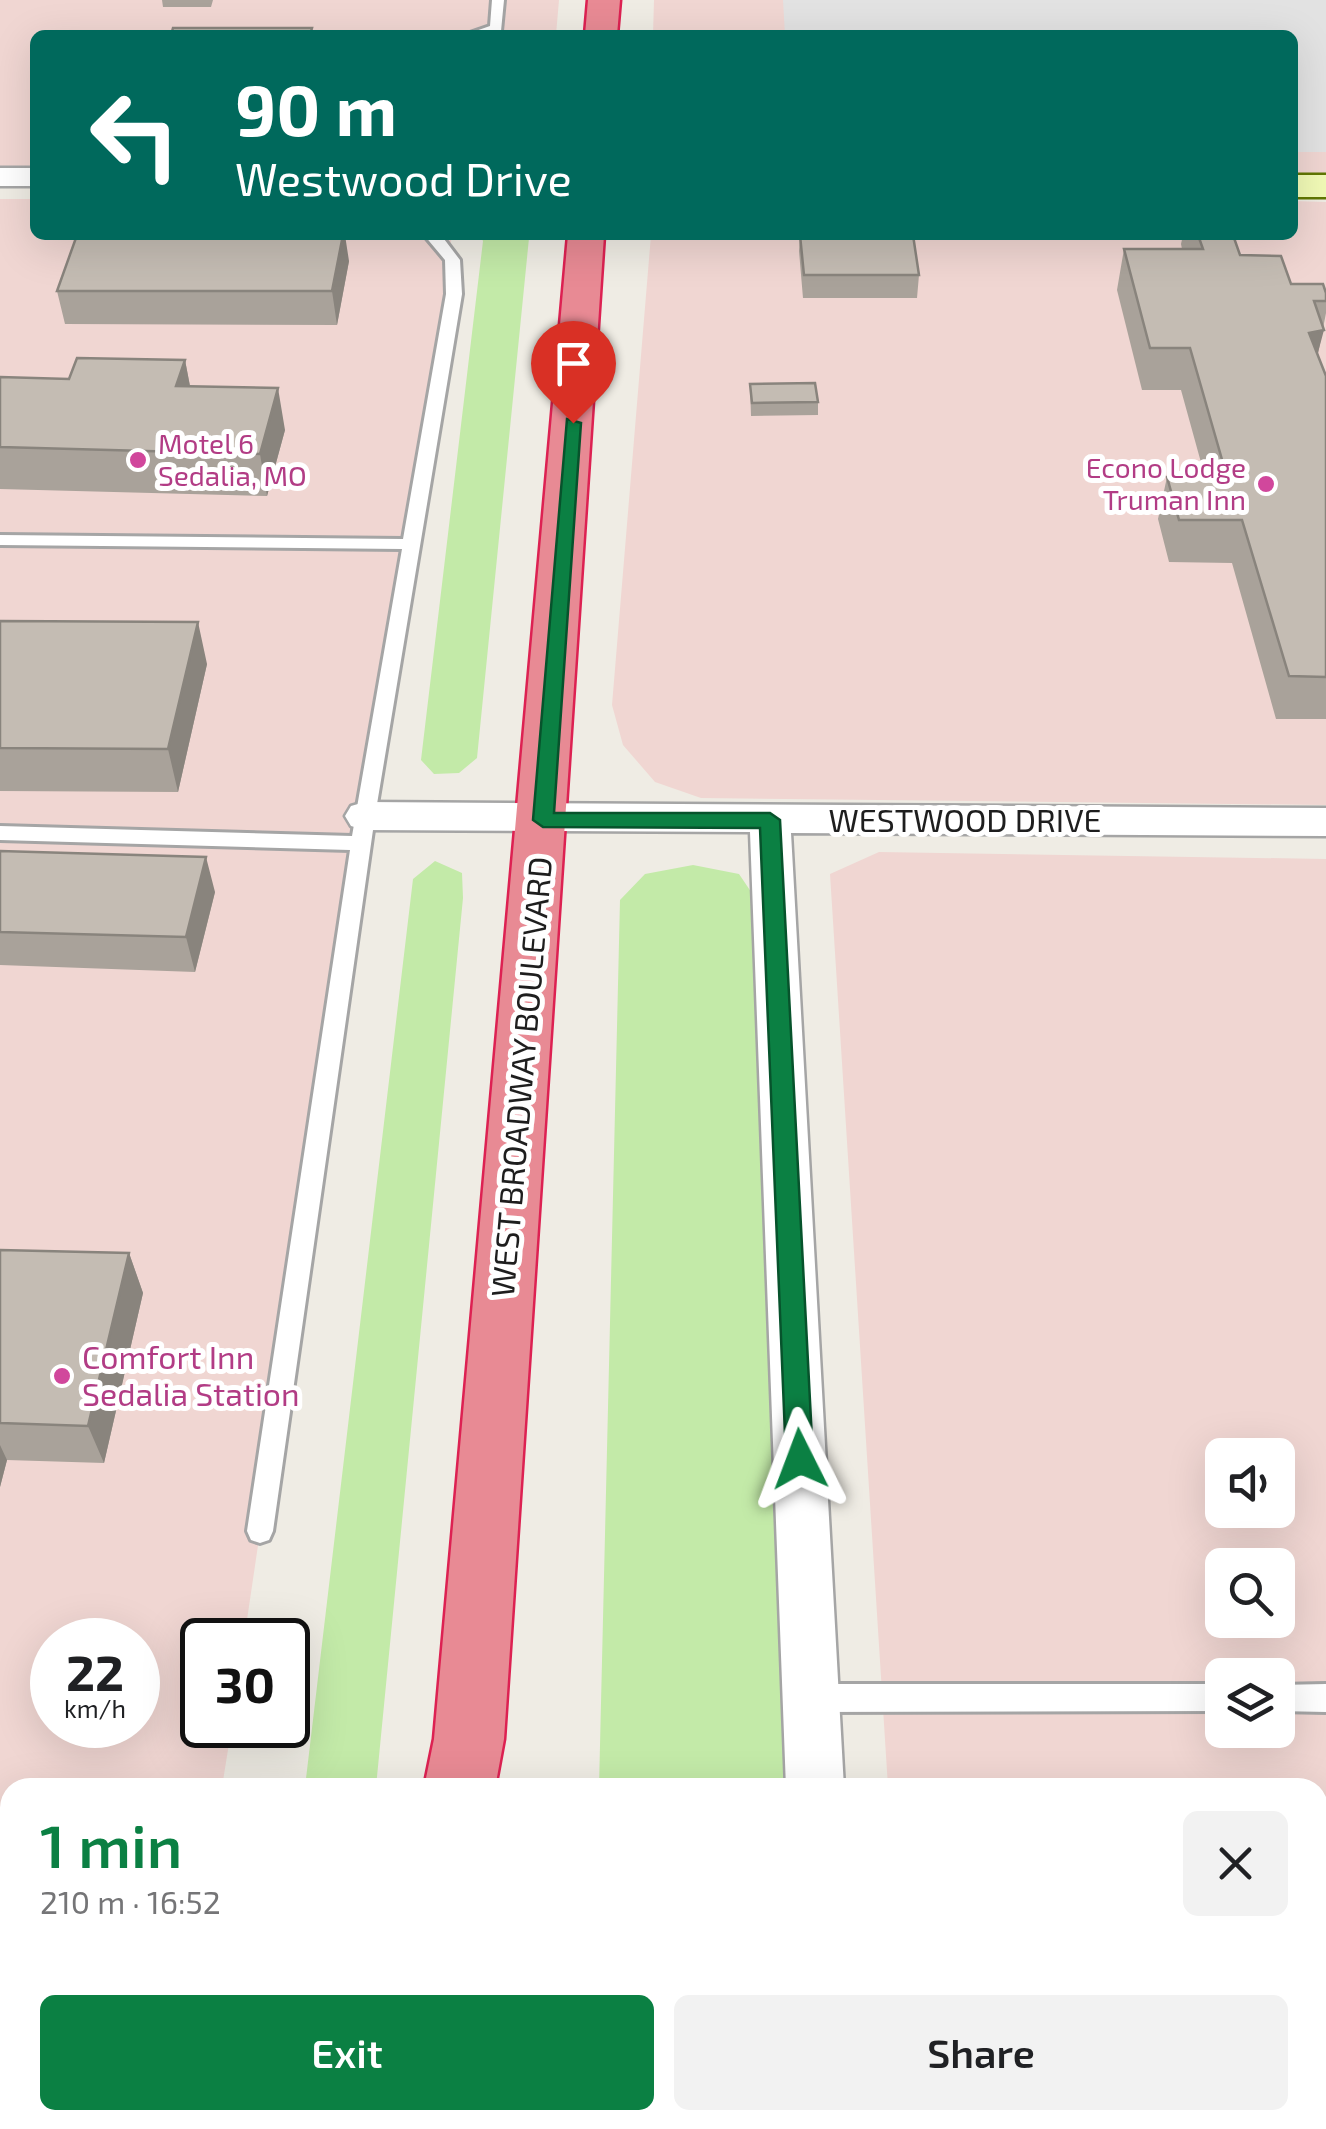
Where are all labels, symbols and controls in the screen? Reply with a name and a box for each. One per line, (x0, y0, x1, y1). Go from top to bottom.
text: 90 m (235, 66, 397, 150)
icon: left (70, 70, 200, 200)
text: Westwood Drive (235, 151, 572, 205)
pin (531, 321, 616, 424)
icon: arrive (546, 336, 601, 391)
place label: Motel 6 Sedalia, MO (158, 426, 307, 492)
marker: Motel 6 Sedalia, MO (127, 449, 149, 471)
place label: Econo Lodge Truman Inn (1086, 450, 1246, 516)
marker: Econo Lodge Truman Inn (1255, 473, 1277, 495)
street label: WESTWOOD DRIVE (828, 800, 1102, 838)
street label: WEST BROADWAY BOULEVARD (482, 855, 558, 1299)
place label: Comfort Inn Sedalia Station (82, 1337, 300, 1412)
marker: Comfort Inn Sedalia Station (51, 1365, 73, 1387)
position arrow (748, 1407, 852, 1511)
map controls (1205, 1438, 1295, 1748)
button: sound (1205, 1438, 1295, 1528)
button: search (1205, 1548, 1295, 1638)
speed limit sign: 30 (180, 1618, 310, 1748)
text: 22 (66, 1641, 124, 1701)
button: layers (1205, 1658, 1295, 1748)
text: km/h (64, 1693, 126, 1723)
text: 1 min (40, 1808, 182, 1880)
button: close (1183, 1811, 1288, 1916)
text: 210 m · 16:52 (40, 1882, 221, 1920)
button: Exit (40, 1995, 654, 2110)
button: Share (674, 1995, 1288, 2110)

